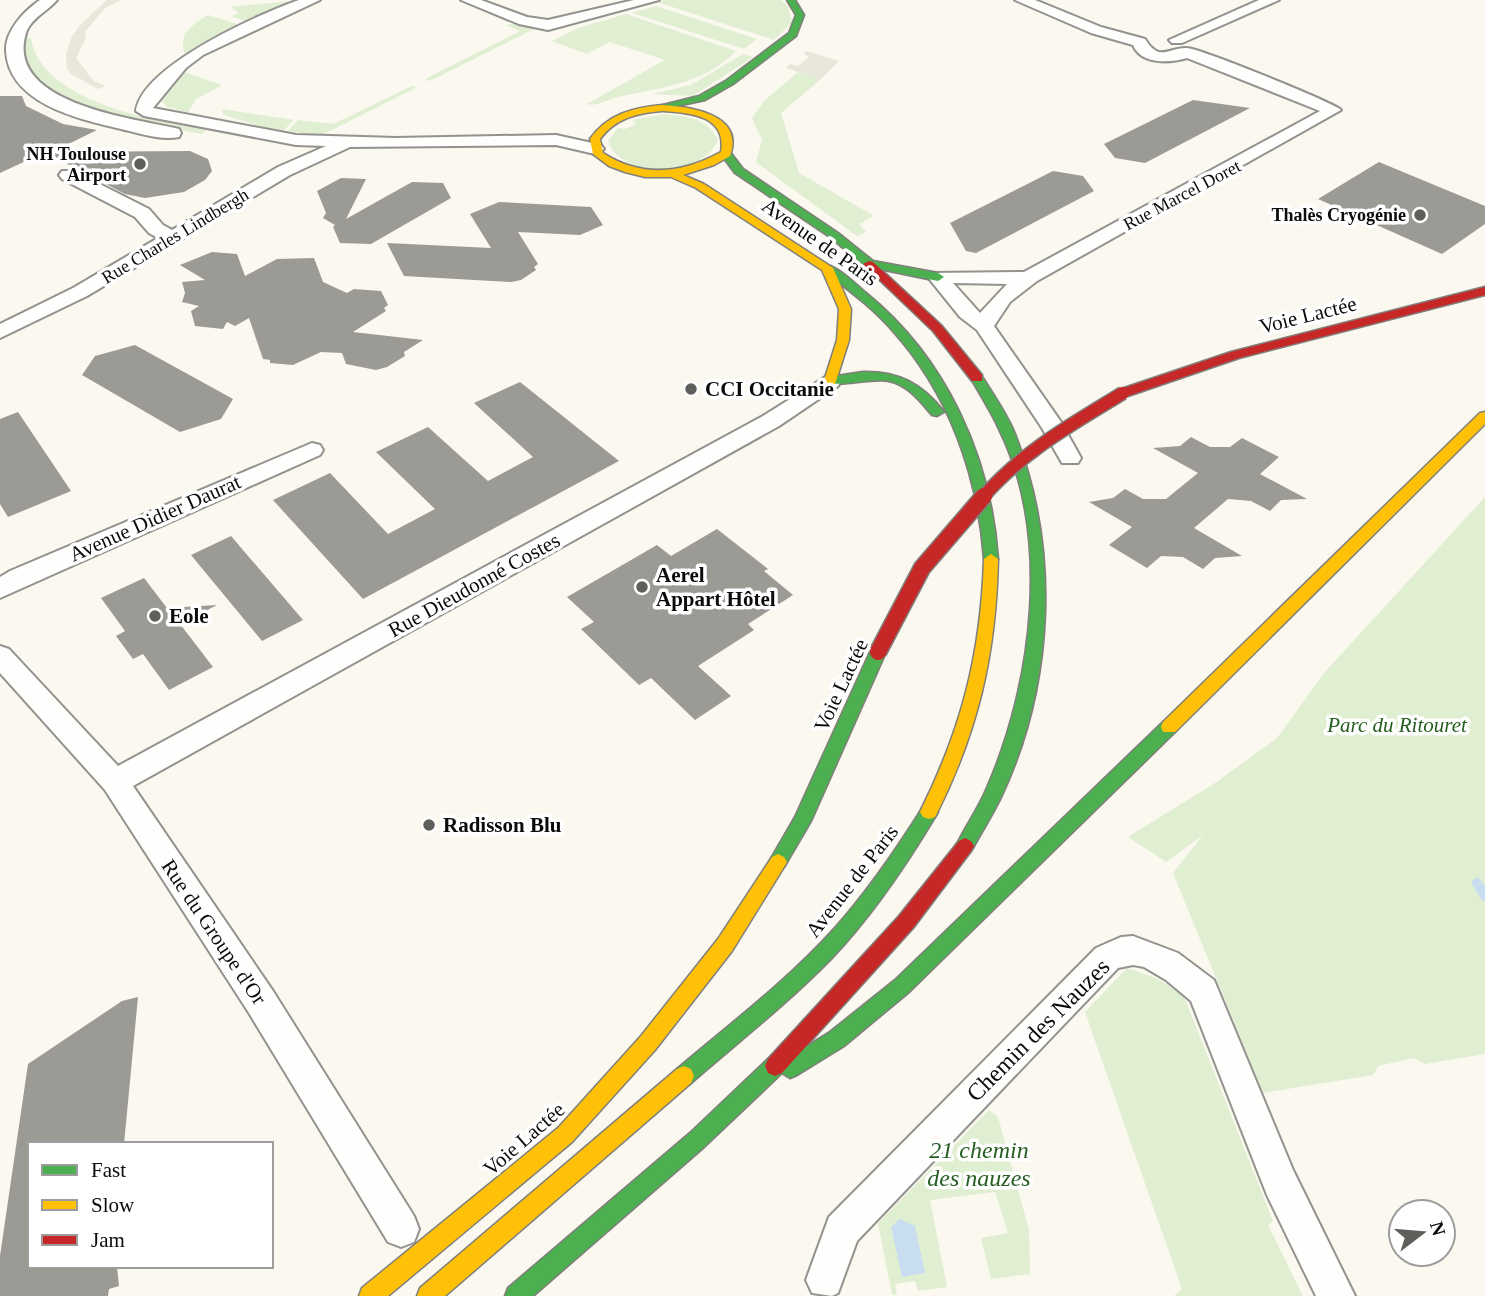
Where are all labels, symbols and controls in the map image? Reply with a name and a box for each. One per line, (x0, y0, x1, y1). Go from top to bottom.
place label: NH Toulouse Airport (26, 144, 126, 185)
marker: NH Toulouse Airport (132, 156, 148, 172)
street label: Rue Marcel Doret (1120, 156, 1244, 234)
street label: Rue Charles Lindbergh (98, 184, 252, 288)
street label: Avenue de Paris (757, 193, 883, 291)
place label: Thalès Cryogénie (1272, 205, 1406, 225)
marker: Thalès Cryogénie (1412, 207, 1428, 223)
street label: Voie Lactée (1257, 291, 1359, 339)
place label: CCI Occitanie (705, 377, 834, 401)
marker: CCI Occitanie (683, 381, 699, 397)
street label: Avenue Didier Daurat (66, 469, 245, 567)
street label: Rue Dieudonné Costes (384, 528, 564, 642)
place label: Aerel Appart Hôtel (656, 563, 776, 611)
marker: Aerel Appart Hôtel (634, 579, 650, 595)
place label: Eole (169, 604, 209, 628)
marker: Eole (147, 608, 163, 624)
street label: Voie Lactée (809, 635, 873, 735)
park label: Parc du Ritouret (1326, 713, 1468, 737)
place label: Radisson Blu (443, 813, 562, 837)
marker: Radisson Blu (421, 817, 437, 833)
street label: Avenue de Paris (801, 820, 903, 942)
street label: Rue du Groupe d'Or (157, 855, 271, 1009)
street label: Chemin des Nauzes (961, 953, 1115, 1107)
street label: Voie Lactée (479, 1097, 569, 1181)
park label: 21 chemin des nauzes (927, 1137, 1031, 1191)
legend (28, 1142, 273, 1268)
text: Fast (91, 1158, 126, 1182)
text: Slow (91, 1193, 135, 1217)
north arrow (1387, 1198, 1457, 1268)
text: N (1426, 1219, 1450, 1238)
text: Jam (91, 1228, 125, 1252)

